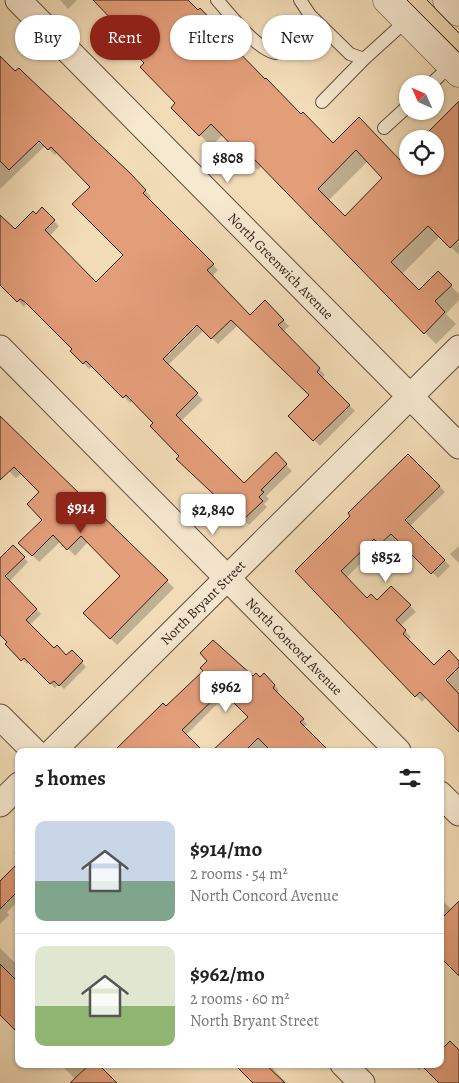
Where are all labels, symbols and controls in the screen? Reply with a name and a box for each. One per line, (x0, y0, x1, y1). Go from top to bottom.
chip: Buy (15, 15, 80, 60)
chip: Rent (90, 15, 160, 60)
chip: Filters (170, 15, 252, 60)
chip: New (262, 15, 332, 60)
north arrow (399, 75, 444, 120)
map controls (399, 75, 444, 175)
button: locate (399, 130, 444, 175)
pin: $808 (198, 142, 258, 184)
text: $808 (213, 147, 243, 169)
street label: North Greenwich Avenue (224, 208, 338, 323)
pin: $914 (51, 492, 111, 534)
pin: $2,840 (172, 494, 254, 536)
text: $914 (67, 497, 95, 519)
text: $2,840 (192, 499, 234, 521)
pin: $852 (356, 540, 416, 583)
text: $852 (371, 546, 401, 568)
street label: North Bryant Street (156, 556, 250, 649)
street label: North Concord Avenue (242, 593, 347, 699)
pin: $962 (196, 670, 256, 713)
text: $962 (211, 676, 241, 698)
text: 5 homes (35, 764, 106, 792)
icon: filters (396, 764, 424, 792)
text: $914/mo (190, 835, 262, 863)
icon: home (75, 841, 135, 901)
text: 2 rooms · 54 m² (190, 863, 288, 885)
text: North Concord Avenue (190, 885, 339, 907)
text: $962/mo (190, 960, 265, 988)
icon: home (75, 966, 135, 1026)
text: 2 rooms · 60 m² (190, 988, 290, 1010)
text: North Bryant Street (190, 1010, 319, 1032)

